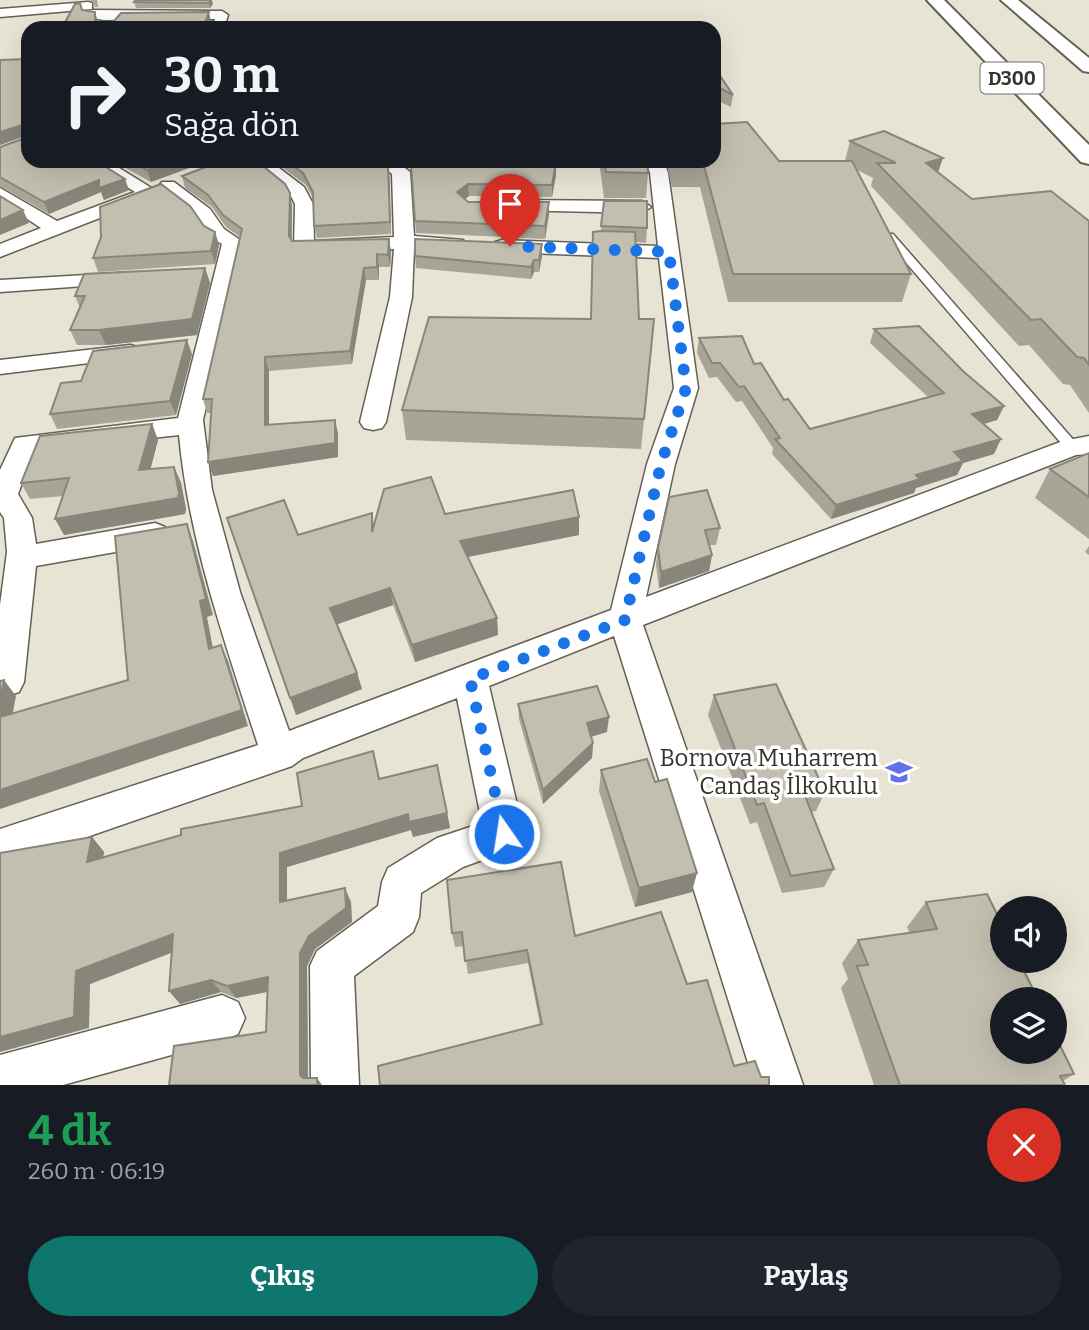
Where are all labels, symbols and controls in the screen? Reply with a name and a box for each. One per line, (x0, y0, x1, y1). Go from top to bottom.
text: 30 m (164, 46, 279, 105)
icon: right (49, 49, 140, 140)
road number: D300 (981, 62, 1044, 94)
text: Sağa dön (164, 106, 299, 144)
pin (480, 174, 540, 246)
icon: arrive (491, 185, 529, 223)
place label: Bornova Muharrem Candaş İlkokulu (659, 744, 878, 800)
school or university icon: Bornova Muharrem Candaş İlkokulu (884, 757, 914, 787)
position arrow (467, 797, 541, 871)
map controls (990, 896, 1067, 1064)
button: sound (990, 896, 1067, 973)
button: layers (990, 987, 1067, 1064)
text: 4 dk (28, 1106, 111, 1156)
button: close (987, 1108, 1061, 1182)
text: 260 m · 06:19 (28, 1157, 165, 1185)
button: Çıkış (28, 1236, 538, 1316)
button: Paylaş (552, 1236, 1061, 1316)

